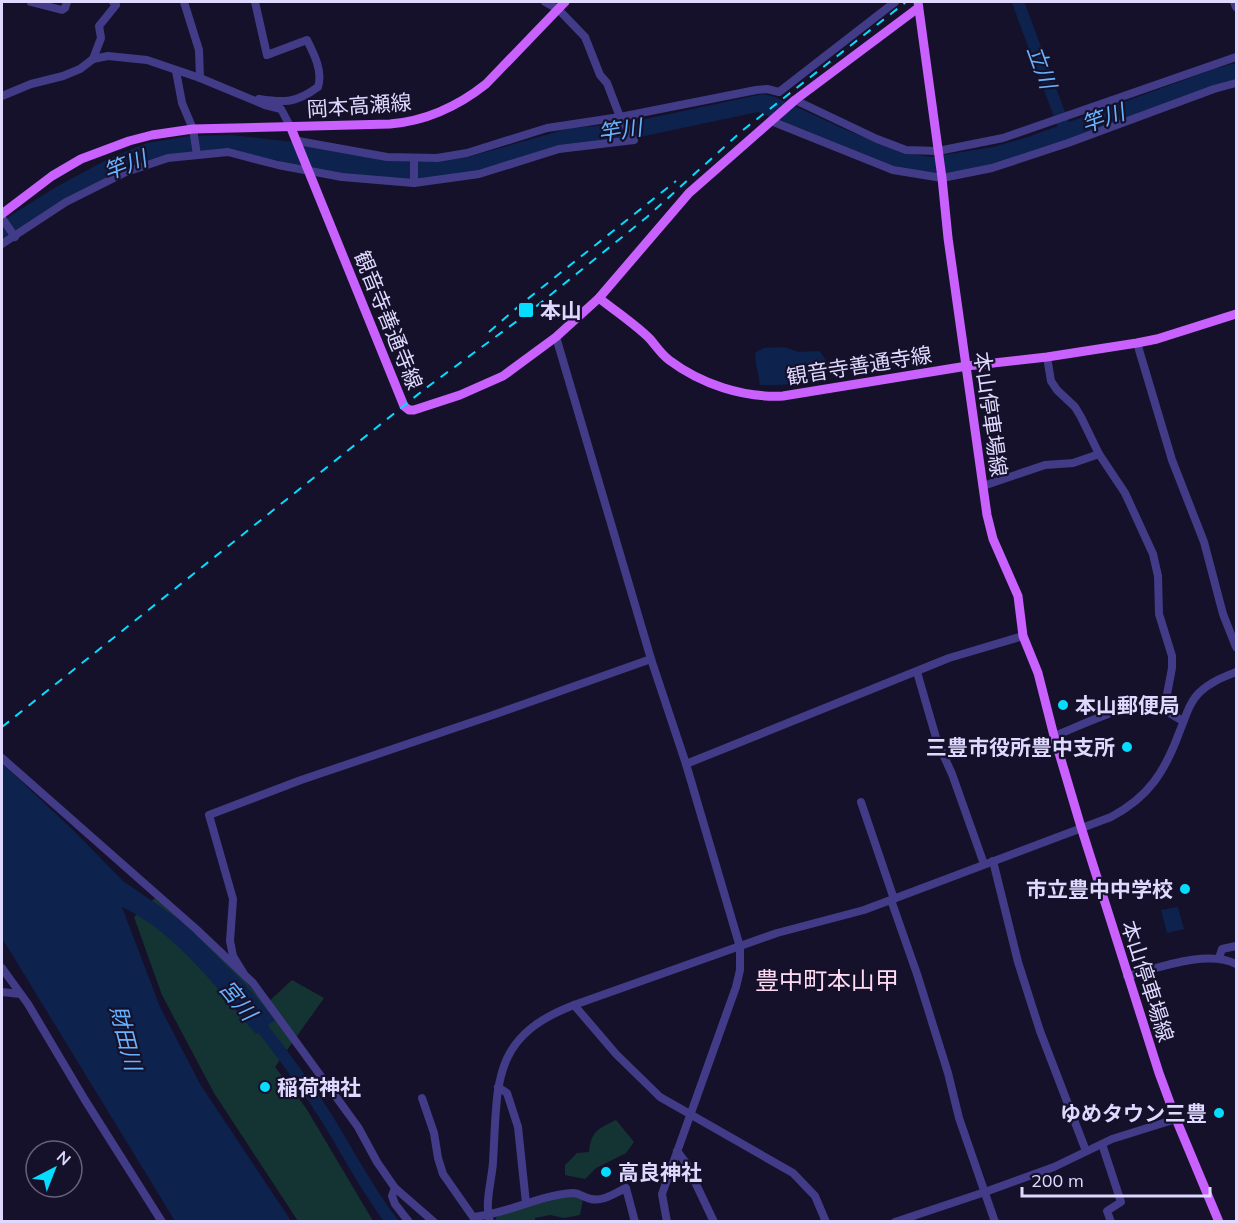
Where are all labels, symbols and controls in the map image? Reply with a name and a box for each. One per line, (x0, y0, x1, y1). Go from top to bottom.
water label: 立川 (1021, 42, 1063, 94)
street label: 岡本高瀬線 (306, 88, 412, 122)
water label: 竿川 (1078, 97, 1130, 138)
water label: 竿川 (596, 112, 646, 147)
water label: 竿川 (99, 143, 152, 186)
street label: 観音寺善通寺線 (349, 247, 429, 393)
place label: 本山 (540, 297, 582, 323)
marker: 本山 (517, 301, 535, 319)
street label: 観音寺善通寺線 (784, 341, 934, 389)
street label: 本山停車場線 (969, 350, 1013, 478)
place label: 本山郵便局 (1075, 692, 1180, 718)
marker: 本山郵便局 (1056, 698, 1070, 712)
place label: 三豊市役所豊中支所 (926, 734, 1115, 760)
marker: 三豊市役所豊中支所 (1120, 740, 1134, 754)
place label: 市立豊中中学校 (1026, 876, 1173, 902)
marker: 市立豊中中学校 (1178, 882, 1192, 896)
street label: 本山停車場線 (1116, 917, 1180, 1045)
district label: 豊中町本山甲 (755, 965, 899, 995)
water label: 宮川 (213, 974, 264, 1027)
water label: 財田川 (104, 1003, 148, 1075)
place label: 稲荷神社 (277, 1074, 361, 1100)
marker: 稲荷神社 (258, 1080, 272, 1094)
place label: ゆめタウン三豊 (1060, 1100, 1207, 1126)
marker: ゆめタウン三豊 (1212, 1106, 1226, 1120)
north arrow (24, 1139, 84, 1199)
text: N (53, 1146, 75, 1169)
place label: 高良神社 (618, 1159, 702, 1185)
scale bar (1022, 1160, 1210, 1198)
marker: 高良神社 (599, 1165, 613, 1179)
text: 200 m (1031, 1169, 1084, 1192)

